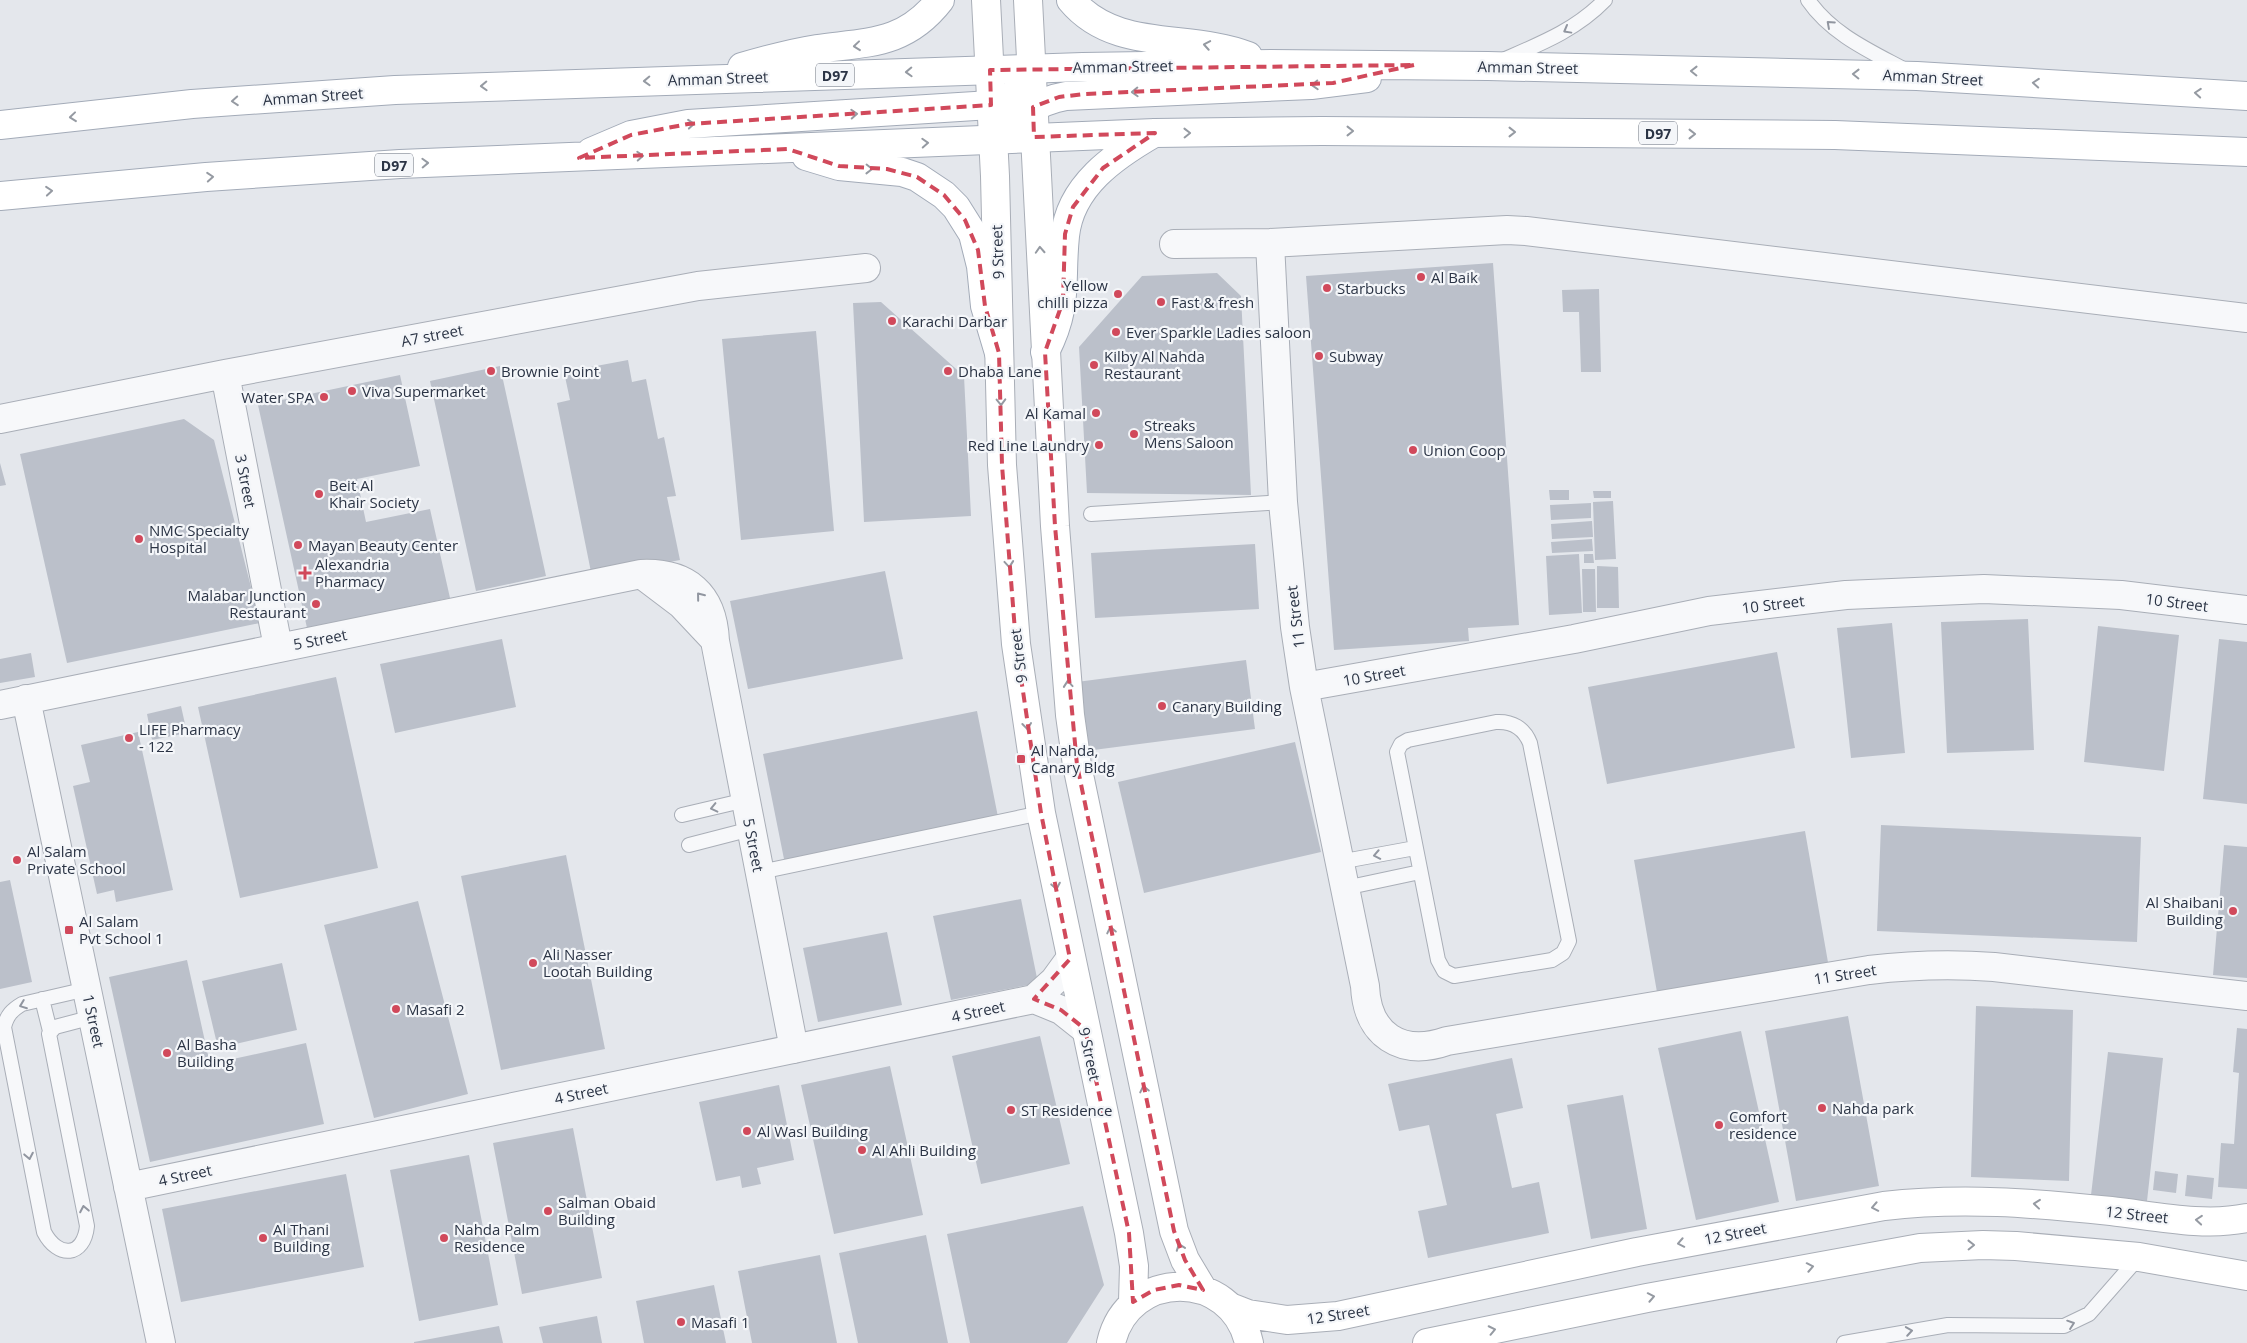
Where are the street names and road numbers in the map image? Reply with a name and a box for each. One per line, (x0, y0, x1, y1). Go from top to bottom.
street label: Amman Street (1073, 55, 1173, 77)
street label: Amman Street (1478, 56, 1578, 78)
road number: D97 (816, 64, 854, 86)
street label: Amman Street (1882, 64, 1984, 90)
street label: Amman Street (667, 66, 769, 90)
street label: Amman Street (262, 83, 364, 109)
road number: D97 (1639, 122, 1677, 144)
road number: D97 (375, 154, 413, 176)
street label: 9 Street (986, 224, 1008, 280)
street label: A7 street (399, 319, 465, 351)
street label: 3 Street (231, 452, 261, 510)
street label: 11 Street (1281, 585, 1309, 649)
street label: 10 Street (2145, 588, 2209, 616)
street label: 10 Street (1741, 590, 1805, 618)
street label: 5 Street (291, 624, 349, 654)
street label: 9 Street (1005, 628, 1031, 684)
street label: 10 Street (1341, 660, 1407, 690)
street label: 5 Street (739, 816, 769, 874)
street label: 11 Street (1812, 959, 1878, 989)
street label: 1 Street (79, 992, 109, 1050)
street label: 4 Street (949, 996, 1007, 1026)
street label: 9 Street (1075, 1025, 1105, 1083)
street label: 4 Street (552, 1078, 610, 1108)
street label: 4 Street (156, 1160, 214, 1190)
street label: 12 Street (2105, 1201, 2169, 1227)
street label: 12 Street (1702, 1217, 1768, 1249)
street label: 12 Street (1305, 1299, 1371, 1329)

